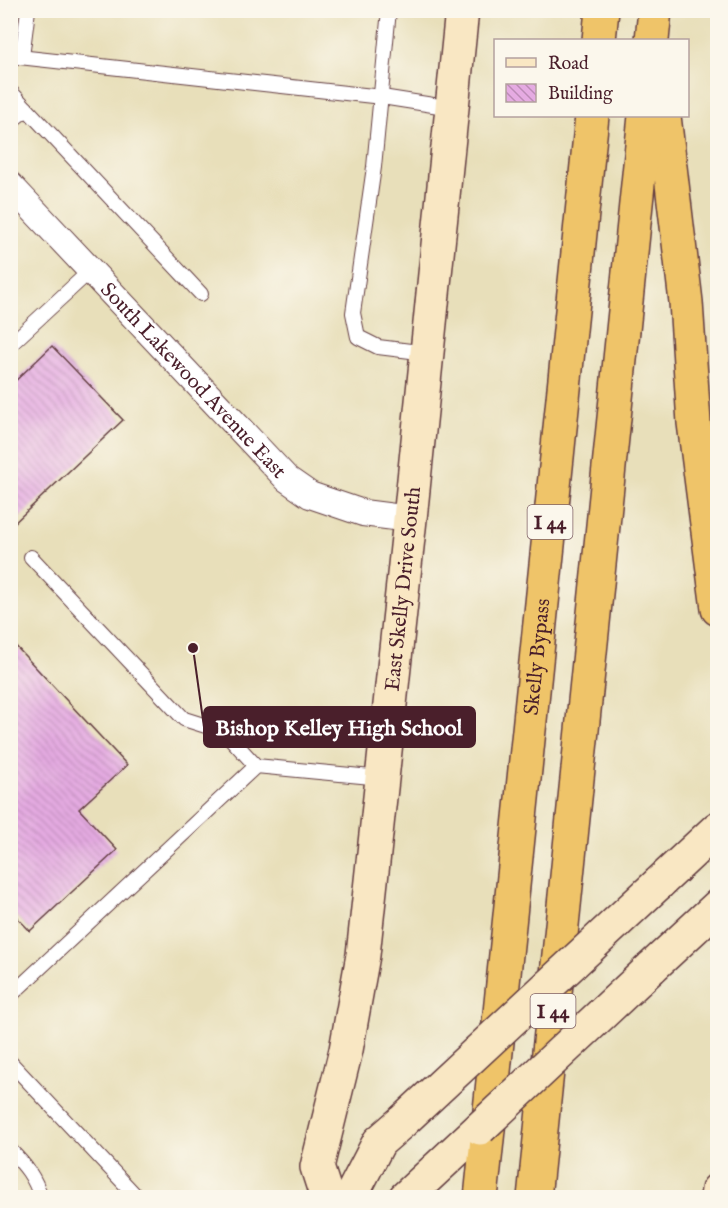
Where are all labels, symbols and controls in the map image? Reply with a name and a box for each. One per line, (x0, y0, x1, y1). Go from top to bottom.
legend (494, 39, 689, 117)
text: Road (548, 53, 589, 76)
text: Building (548, 83, 613, 106)
street label: South Lakewood Avenue East (94, 277, 292, 485)
street label: East Skelly Drive South (380, 485, 428, 692)
road number: I 44 (528, 505, 572, 539)
street label: Skelly Bypass (519, 597, 557, 717)
callout: Bishop Kelley High School (204, 707, 475, 747)
text: Bishop Kelley High School (215, 715, 464, 743)
road number: I 44 (530, 994, 576, 1028)

